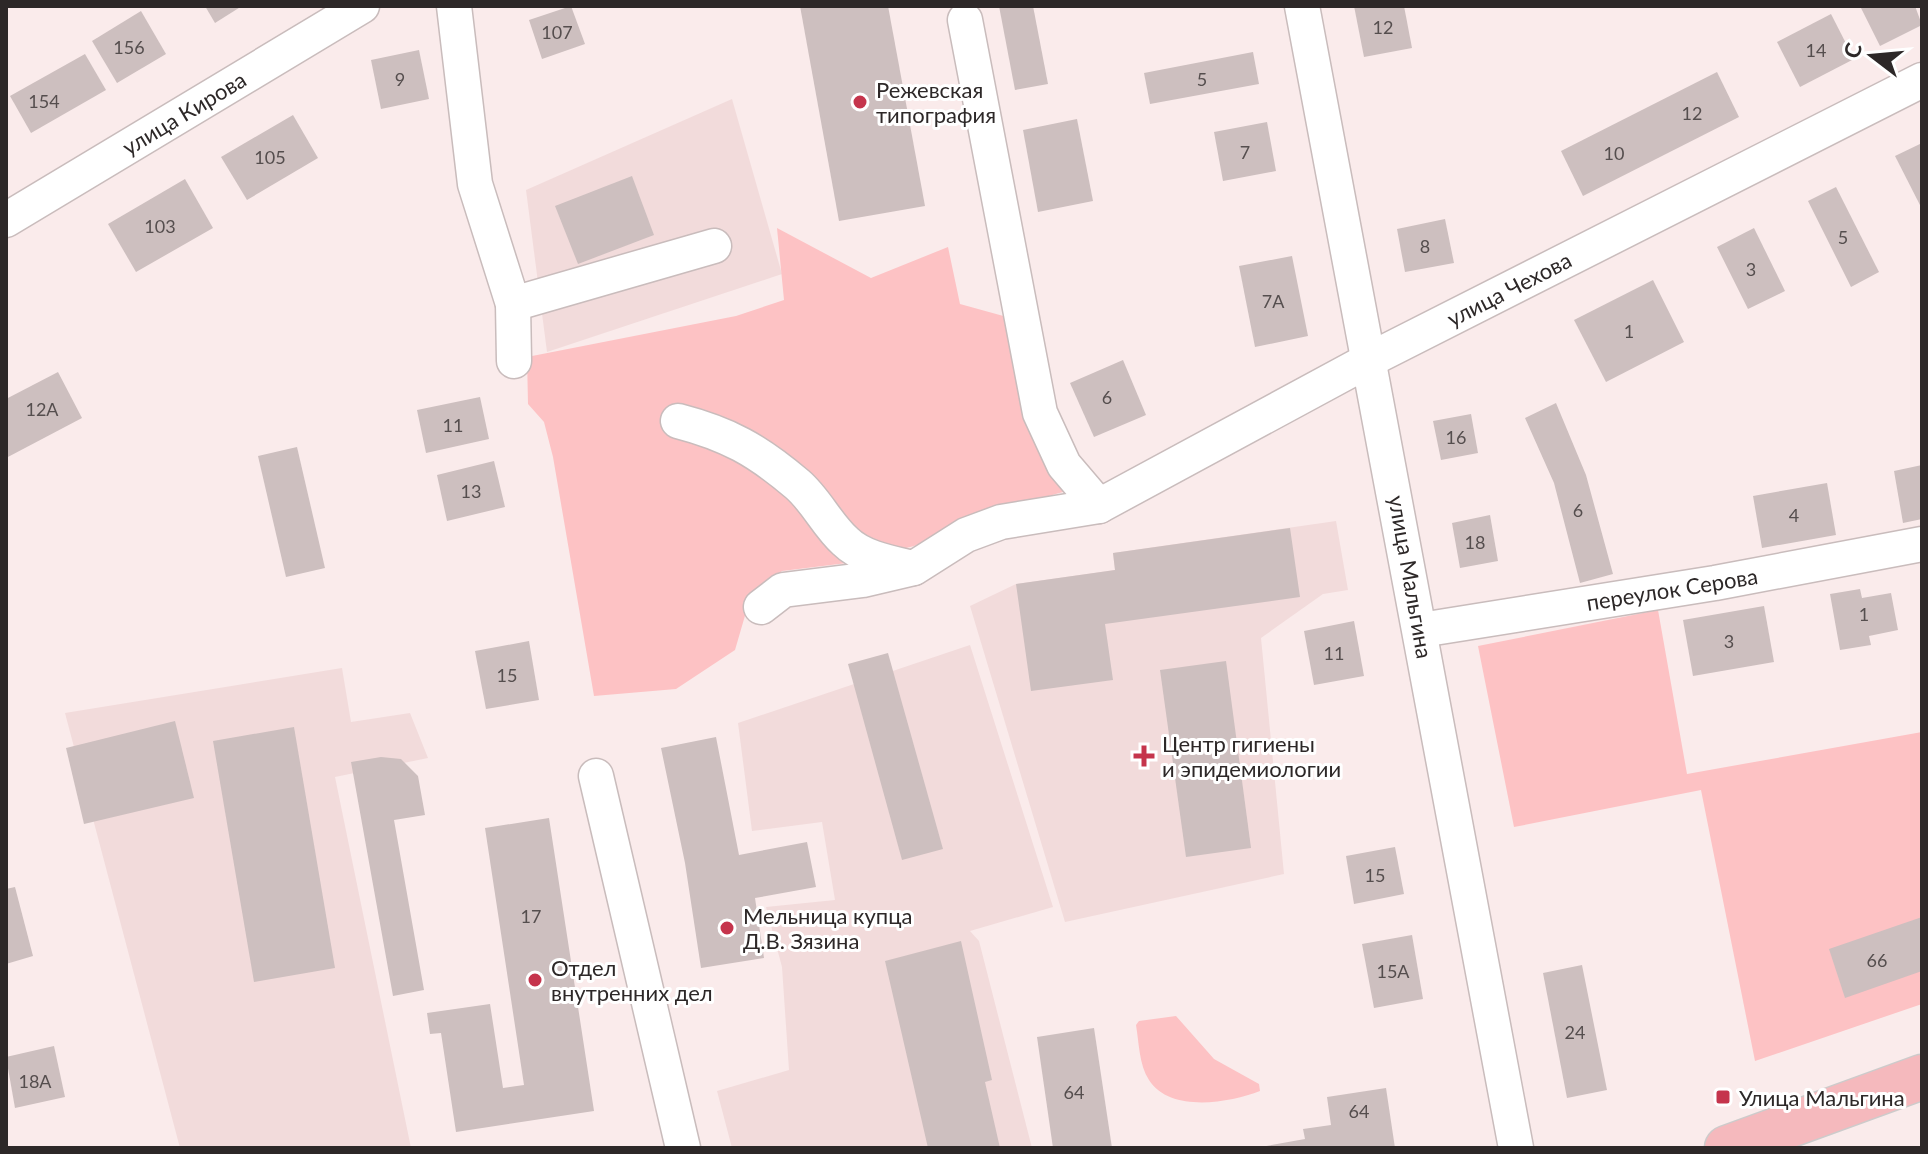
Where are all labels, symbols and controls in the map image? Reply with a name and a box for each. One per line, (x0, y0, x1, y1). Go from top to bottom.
house number: 12 (1373, 16, 1393, 38)
north arrow (1832, 16, 1912, 96)
house number: 107 (541, 21, 573, 43)
house number: 156 (113, 36, 145, 58)
house number: 14 (1806, 39, 1826, 61)
text: С (1837, 39, 1867, 61)
street label: улица Кирова (117, 65, 251, 161)
house number: 9 (395, 68, 405, 90)
house number: 5 (1197, 68, 1207, 90)
place label: Режевская типография (876, 76, 996, 128)
house number: 154 (28, 90, 60, 112)
marker: Режевская типография (851, 93, 869, 111)
house number: 12 (1682, 102, 1702, 124)
house number: 7 (1240, 141, 1250, 163)
house number: 10 (1604, 142, 1624, 164)
house number: 105 (254, 146, 286, 168)
house number: 103 (144, 215, 176, 237)
house number: 5 (1838, 226, 1848, 248)
house number: 8 (1420, 235, 1430, 257)
street label: улица Чехова (1442, 246, 1576, 332)
house number: 3 (1746, 258, 1756, 280)
house number: 7А (1262, 290, 1285, 312)
house number: 1 (1624, 320, 1634, 342)
house number: 6 (1102, 386, 1112, 408)
house number: 12А (25, 398, 59, 420)
house number: 11 (443, 414, 463, 436)
house number: 16 (1446, 426, 1466, 448)
house number: 13 (461, 480, 481, 502)
street label: улица Мальгина (1383, 493, 1439, 661)
house number: 6 (1573, 499, 1583, 521)
house number: 4 (1789, 504, 1799, 526)
house number: 18 (1465, 531, 1485, 553)
street label: переулок Серова (1584, 562, 1760, 616)
house number: 1 (1859, 603, 1869, 625)
house number: 3 (1724, 630, 1734, 652)
house number: 11 (1324, 642, 1344, 664)
house number: 15 (497, 664, 517, 686)
place label: Центр гигиены и эпидемиологии (1162, 730, 1341, 782)
marker: Центр гигиены и эпидемиологии (1133, 745, 1155, 767)
house number: 15 (1365, 864, 1385, 886)
place label: Мельница купца Д.В. Зязина (743, 902, 912, 954)
house number: 17 (521, 905, 541, 927)
marker: Мельница купца Д.В. Зязина (718, 919, 736, 937)
house number: 66 (1867, 949, 1887, 971)
place label: Отдел внутренних дел (551, 954, 713, 1006)
house number: 15А (1376, 960, 1410, 982)
marker: Отдел внутренних дел (526, 971, 544, 989)
house number: 24 (1565, 1021, 1585, 1043)
house number: 18А (18, 1070, 52, 1092)
house number: 64 (1064, 1081, 1084, 1103)
place label: Улица Мальгина (1739, 1084, 1905, 1111)
marker: Улица Мальгина (1714, 1088, 1732, 1106)
house number: 64 (1349, 1100, 1369, 1122)

